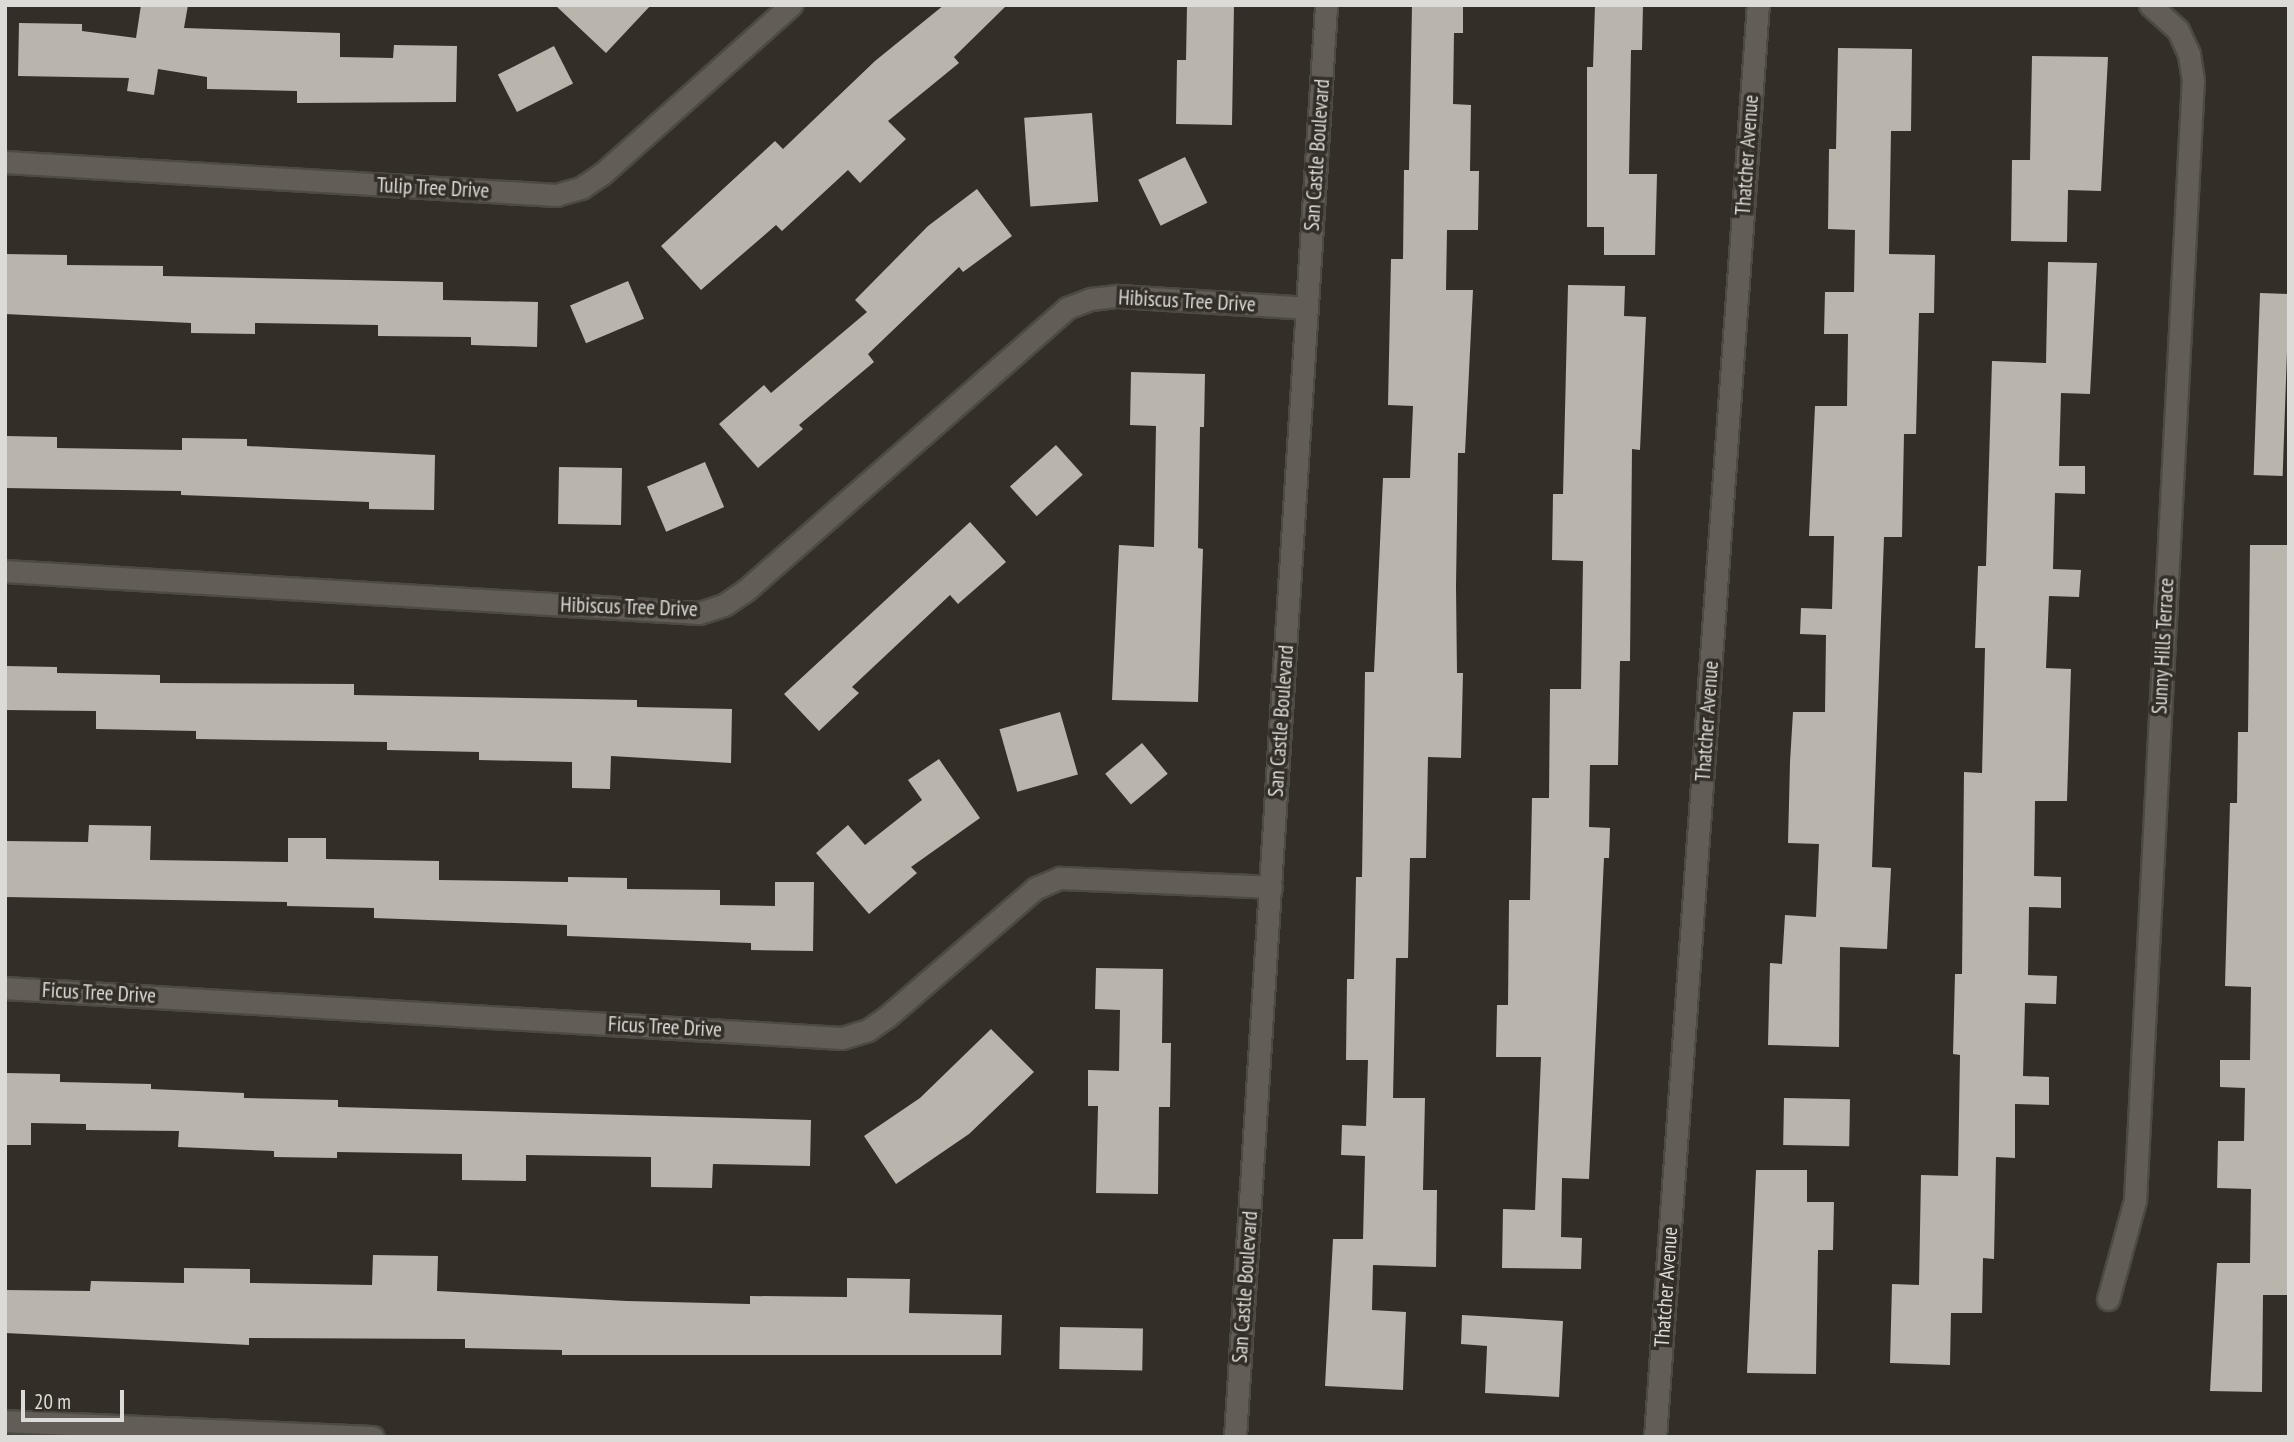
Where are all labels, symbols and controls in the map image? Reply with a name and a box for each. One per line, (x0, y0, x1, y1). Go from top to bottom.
street label: San Castle Boulevard (1299, 78, 1335, 232)
street label: Thatcher Avenue (1730, 94, 1764, 216)
street label: Tulip Tree Drive (376, 172, 490, 204)
street label: Hibiscus Tree Drive (1118, 285, 1256, 317)
street label: Sunny Hills Terrace (2147, 577, 2179, 715)
street label: Hibiscus Tree Drive (560, 592, 698, 622)
street label: San Castle Boulevard (1263, 644, 1299, 798)
street label: Thatcher Avenue (1690, 660, 1724, 782)
street label: Ficus Tree Drive (41, 977, 157, 1009)
street label: Ficus Tree Drive (607, 1011, 723, 1043)
street label: San Castle Boulevard (1227, 1210, 1263, 1364)
street label: Thatcher Avenue (1649, 1226, 1683, 1348)
scale bar (24, 1376, 128, 1420)
text: 20 m (34, 1388, 71, 1415)

